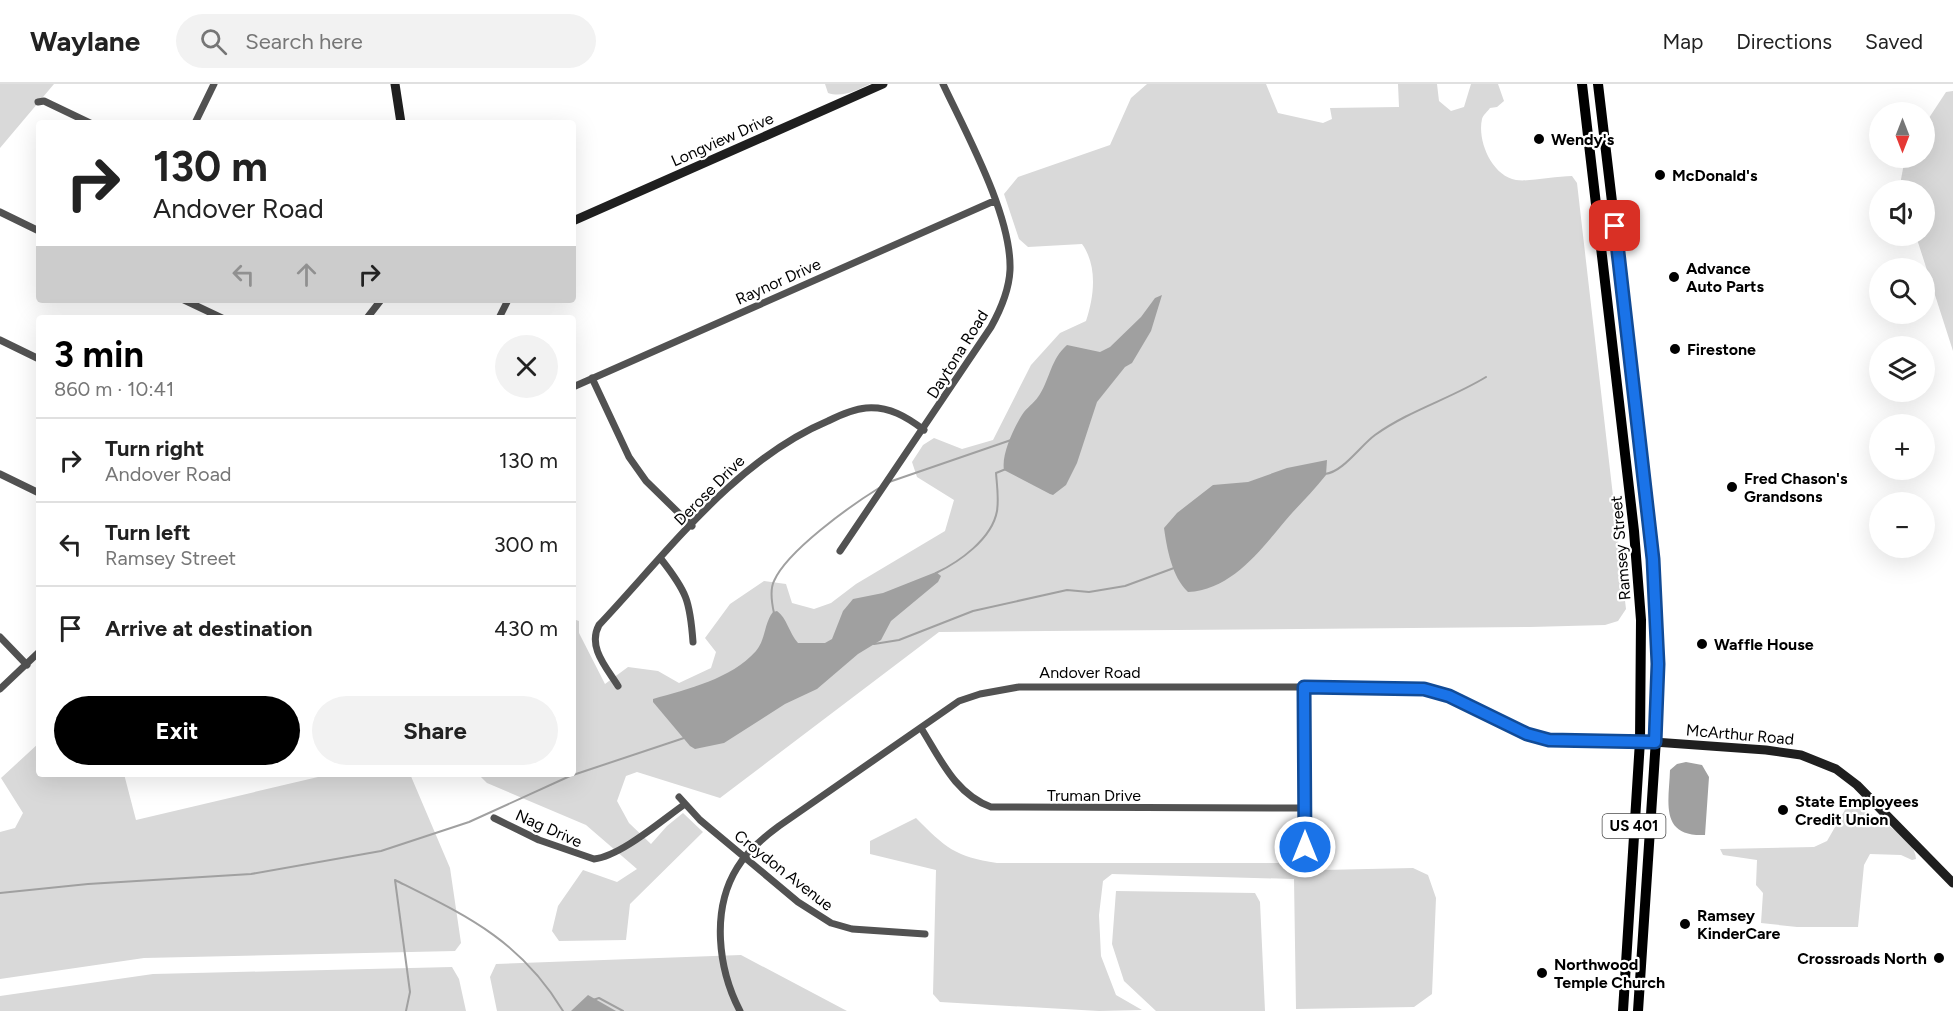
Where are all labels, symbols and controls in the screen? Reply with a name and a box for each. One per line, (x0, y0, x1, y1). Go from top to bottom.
search box (176, 14, 596, 68)
text: Waylane (30, 24, 140, 58)
icon: search (197, 25, 230, 58)
text: Search here (245, 28, 363, 55)
text: Map (1662, 29, 1703, 54)
text: Directions (1736, 29, 1832, 54)
text: Saved (1865, 29, 1923, 54)
north arrow (1869, 102, 1935, 168)
map controls (1869, 102, 1935, 558)
street label: Longview Drive (668, 108, 777, 170)
place label: Wendy's (1551, 130, 1615, 149)
marker: Wendy's (1532, 132, 1546, 146)
text: 130 m (153, 141, 268, 192)
icon: right (54, 144, 132, 222)
place label: McDonald's (1672, 166, 1758, 185)
marker: McDonald's (1653, 168, 1667, 182)
button: sound (1869, 180, 1935, 246)
text: Andover Road (153, 192, 324, 225)
pin (1589, 200, 1640, 251)
icon: arrive (1598, 209, 1631, 242)
street label: Raynor Drive (733, 254, 824, 309)
icon: left (227, 258, 260, 291)
icon: ahead (290, 258, 323, 291)
icon: right (353, 258, 386, 291)
button: search (1869, 258, 1935, 324)
place label: Advance Auto Parts (1686, 259, 1764, 296)
marker: Advance Auto Parts (1667, 270, 1681, 284)
street label: Daytona Road (923, 307, 992, 402)
text: 3 min (54, 333, 144, 376)
button: close (495, 335, 558, 398)
button: layers (1869, 336, 1935, 402)
place label: Firestone (1687, 340, 1756, 359)
marker: Firestone (1668, 342, 1682, 356)
text: 860 m · 10:41 (54, 377, 174, 401)
button: + (1869, 414, 1935, 480)
text: Turn right (105, 435, 204, 462)
icon: right (54, 444, 87, 477)
text: 130 m (499, 447, 558, 474)
street label: Derose Drive (670, 451, 749, 529)
text: Andover Road (105, 462, 232, 486)
place label: Fred Chason's Grandsons (1744, 469, 1848, 506)
marker: Fred Chason's Grandsons (1725, 480, 1739, 494)
button: − (1869, 492, 1935, 558)
street label: Ramsey Street (1606, 495, 1635, 601)
text: Turn left (105, 519, 191, 546)
icon: left (54, 528, 87, 561)
text: 300 m (494, 531, 558, 558)
text: Ramsey Street (105, 546, 236, 570)
icon: arrive (54, 612, 87, 645)
text: Arrive at destination (105, 615, 313, 642)
text: 430 m (494, 615, 558, 642)
place label: Waffle House (1714, 635, 1814, 654)
marker: Waffle House (1695, 637, 1709, 651)
street label: Andover Road (1039, 663, 1141, 682)
button: Exit (54, 696, 300, 765)
button: Share (312, 696, 558, 765)
street label: McArthur Road (1685, 720, 1795, 749)
street label: Truman Drive (1047, 786, 1141, 805)
place label: State Employees Credit Union (1795, 792, 1919, 829)
marker: State Employees Credit Union (1776, 803, 1790, 817)
street label: Nag Drive (513, 805, 585, 852)
road number: US 401 (1602, 814, 1666, 838)
position arrow (1273, 815, 1337, 879)
street label: Croydon Avenue (731, 826, 837, 915)
place label: Ramsey KinderCare (1697, 906, 1781, 943)
marker: Ramsey KinderCare (1678, 917, 1692, 931)
place label: Crossroads North (1797, 949, 1927, 968)
marker: Crossroads North (1932, 951, 1946, 965)
place label: Northwood Temple Church (1554, 955, 1665, 992)
marker: Northwood Temple Church (1535, 966, 1549, 980)

